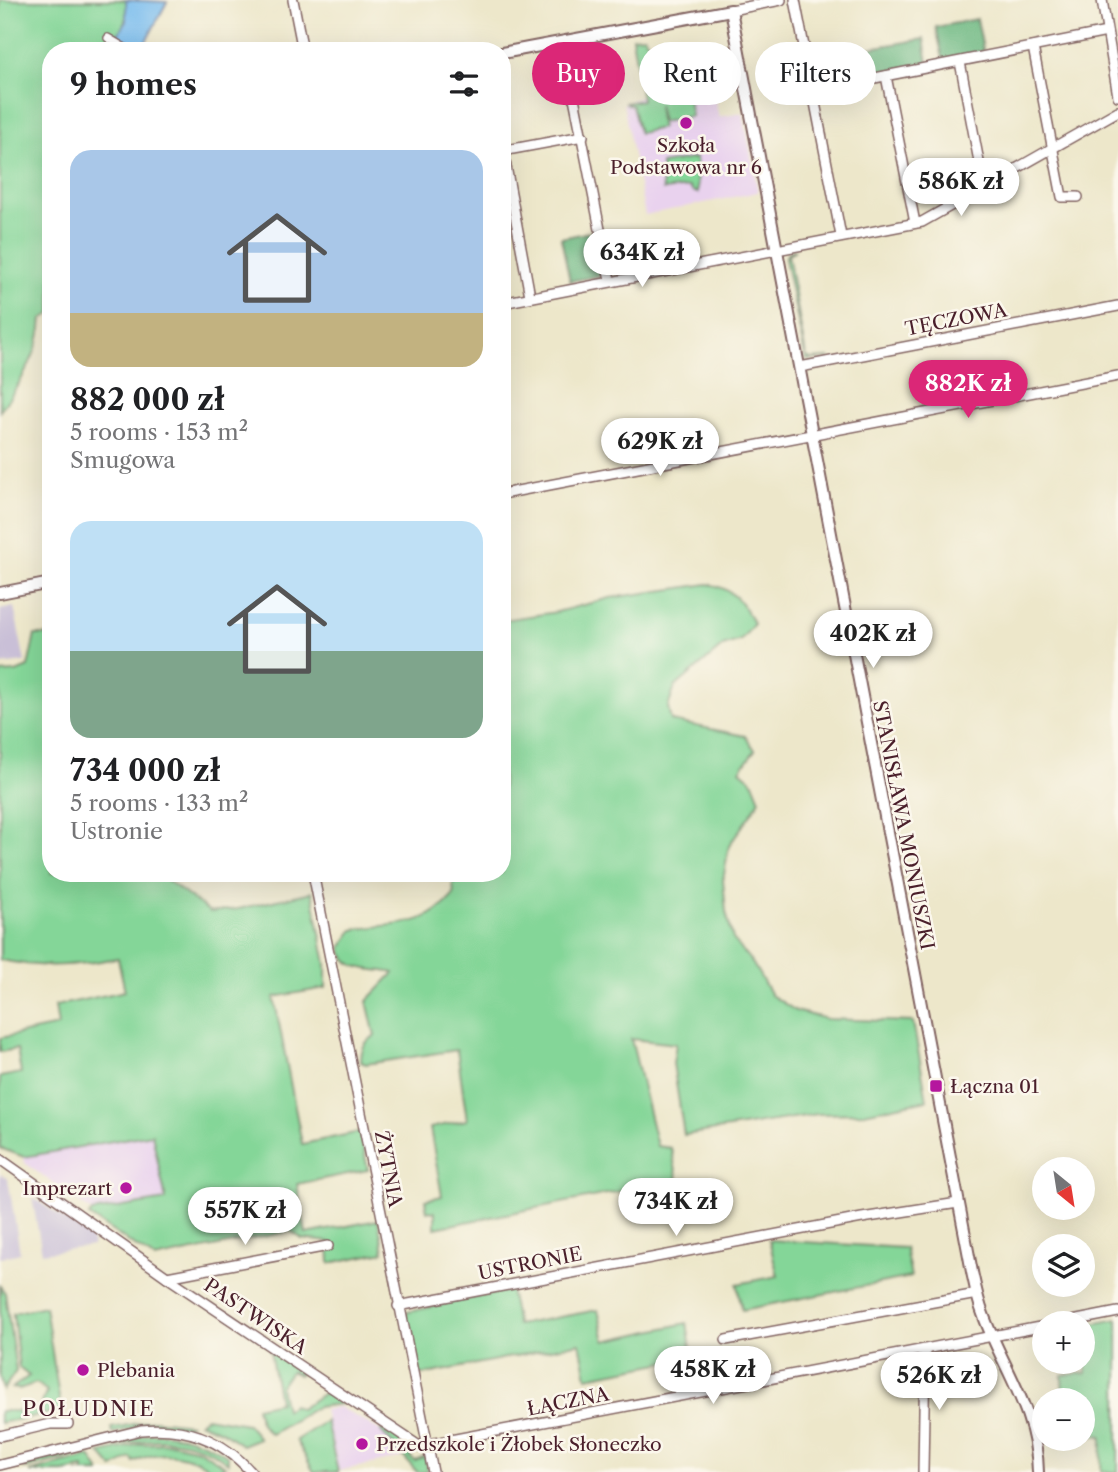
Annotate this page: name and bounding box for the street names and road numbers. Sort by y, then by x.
street label: TĘCZOWA [903,298,1010,341]
street label: STANISŁAWA MONIUSZKI [868,698,939,952]
street label: ŻYTNIA [370,1129,407,1210]
street label: USTRONIE [476,1242,584,1285]
street label: PASTWISKA [200,1273,312,1360]
street label: ŁĄCZNA [525,1382,612,1421]

